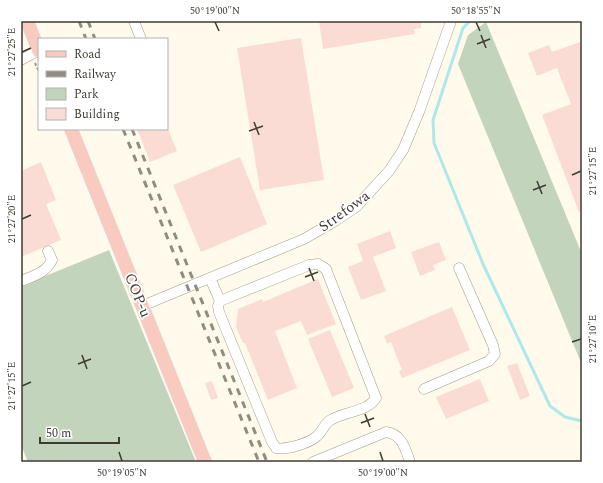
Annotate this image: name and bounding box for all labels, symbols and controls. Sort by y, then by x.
text: 50°19'00"N [190,3,240,19]
text: 50°18'55"N [451,3,501,19]
text: 21°27'25"E [4,28,20,76]
legend [38,38,168,130]
text: Road [74,45,101,64]
text: Railway [74,65,117,84]
text: Park [74,85,99,104]
text: Building [74,105,120,124]
text: 21°27'15"E [585,147,601,195]
street label: Strefowa [314,184,375,238]
text: 21°27'20"E [4,195,20,243]
street label: COP-u [118,269,157,321]
text: 21°27'10"E [585,315,601,363]
text: 21°27'15"E [4,362,20,410]
scale bar [40,419,119,445]
text: 50 m [46,424,71,443]
text: 50°19'05"N [97,465,147,481]
text: 50°19'00"N [358,465,408,481]

